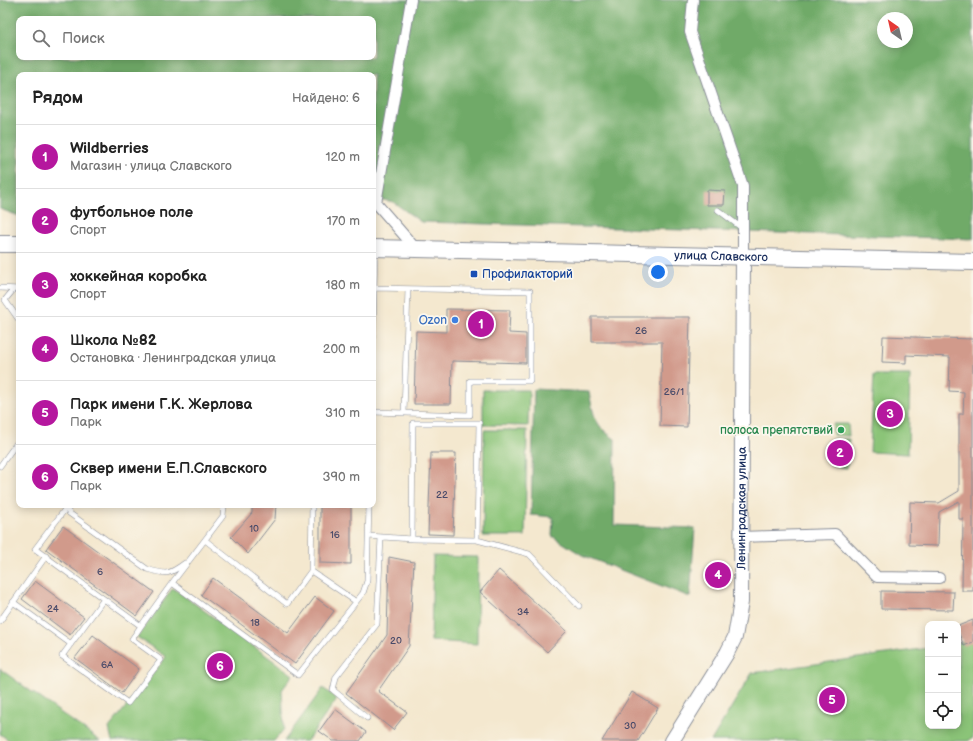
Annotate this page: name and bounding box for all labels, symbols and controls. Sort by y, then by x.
north arrow [877,12,913,48]
search box [16,16,376,60]
icon: search [30,27,52,49]
text: Поиск [62,29,105,48]
text: Рядом [32,88,83,108]
text: Найдено: 6 [292,90,360,106]
text: Wildberries [70,139,149,158]
text: 1 [42,149,48,165]
text: 120 m [325,149,360,165]
text: Магазин · улица Славского [70,158,232,174]
text: футбольное поле [70,203,193,222]
text: 2 [41,213,49,229]
text: 170 m [327,213,360,229]
text: Спорт [70,222,106,238]
street label: улица Славского [674,248,768,265]
your location [648,262,668,282]
text: хоккейная коробка [70,267,207,286]
place label: Профилакторий [482,267,573,282]
marker: Профилакторий [469,269,479,279]
text: 3 [41,277,49,293]
text: 180 m [325,277,360,293]
text: Спорт [70,286,106,302]
pin: 1 [468,309,494,339]
place label: Ozon [419,313,447,328]
marker: Ozon [450,315,460,325]
house number: 26 [635,325,647,337]
text: Школа №82 [70,331,157,350]
text: 4 [41,341,49,357]
text: 200 m [323,341,360,357]
text: Остановка · Ленинградская улица [70,350,276,366]
house number: 26/1 [664,386,684,398]
text: Парк имени Г.К. Жерлова [70,395,252,414]
pin: 3 [877,399,903,429]
text: 5 [41,405,49,421]
text: 310 m [325,405,360,421]
text: Парк [70,414,102,430]
place label: полоса препятствий [720,423,833,438]
marker: полоса препятствий [836,425,846,435]
pin: 2 [827,438,853,468]
street label: Ленинградская улица [734,447,750,571]
text: Сквер имени Е.П.Славского [70,459,267,478]
text: 6 [41,469,49,485]
text: 390 m [323,469,360,485]
text: Парк [70,478,102,494]
house number: 22 [436,489,448,501]
house number: 10 [249,523,259,535]
house number: 16 [330,529,340,541]
pin: 4 [705,560,731,590]
house number: 6 [97,566,103,578]
house number: 24 [47,603,59,615]
house number: 34 [517,606,529,618]
house number: 18 [250,617,260,629]
map controls [925,621,961,729]
button: + [925,621,961,657]
house number: 20 [390,635,402,647]
pin: 6 [207,651,233,681]
button: − [925,657,961,693]
house number: 6А [101,659,114,671]
pin: 5 [819,685,845,715]
button: locate [925,693,961,729]
house number: 30 [624,720,636,732]

